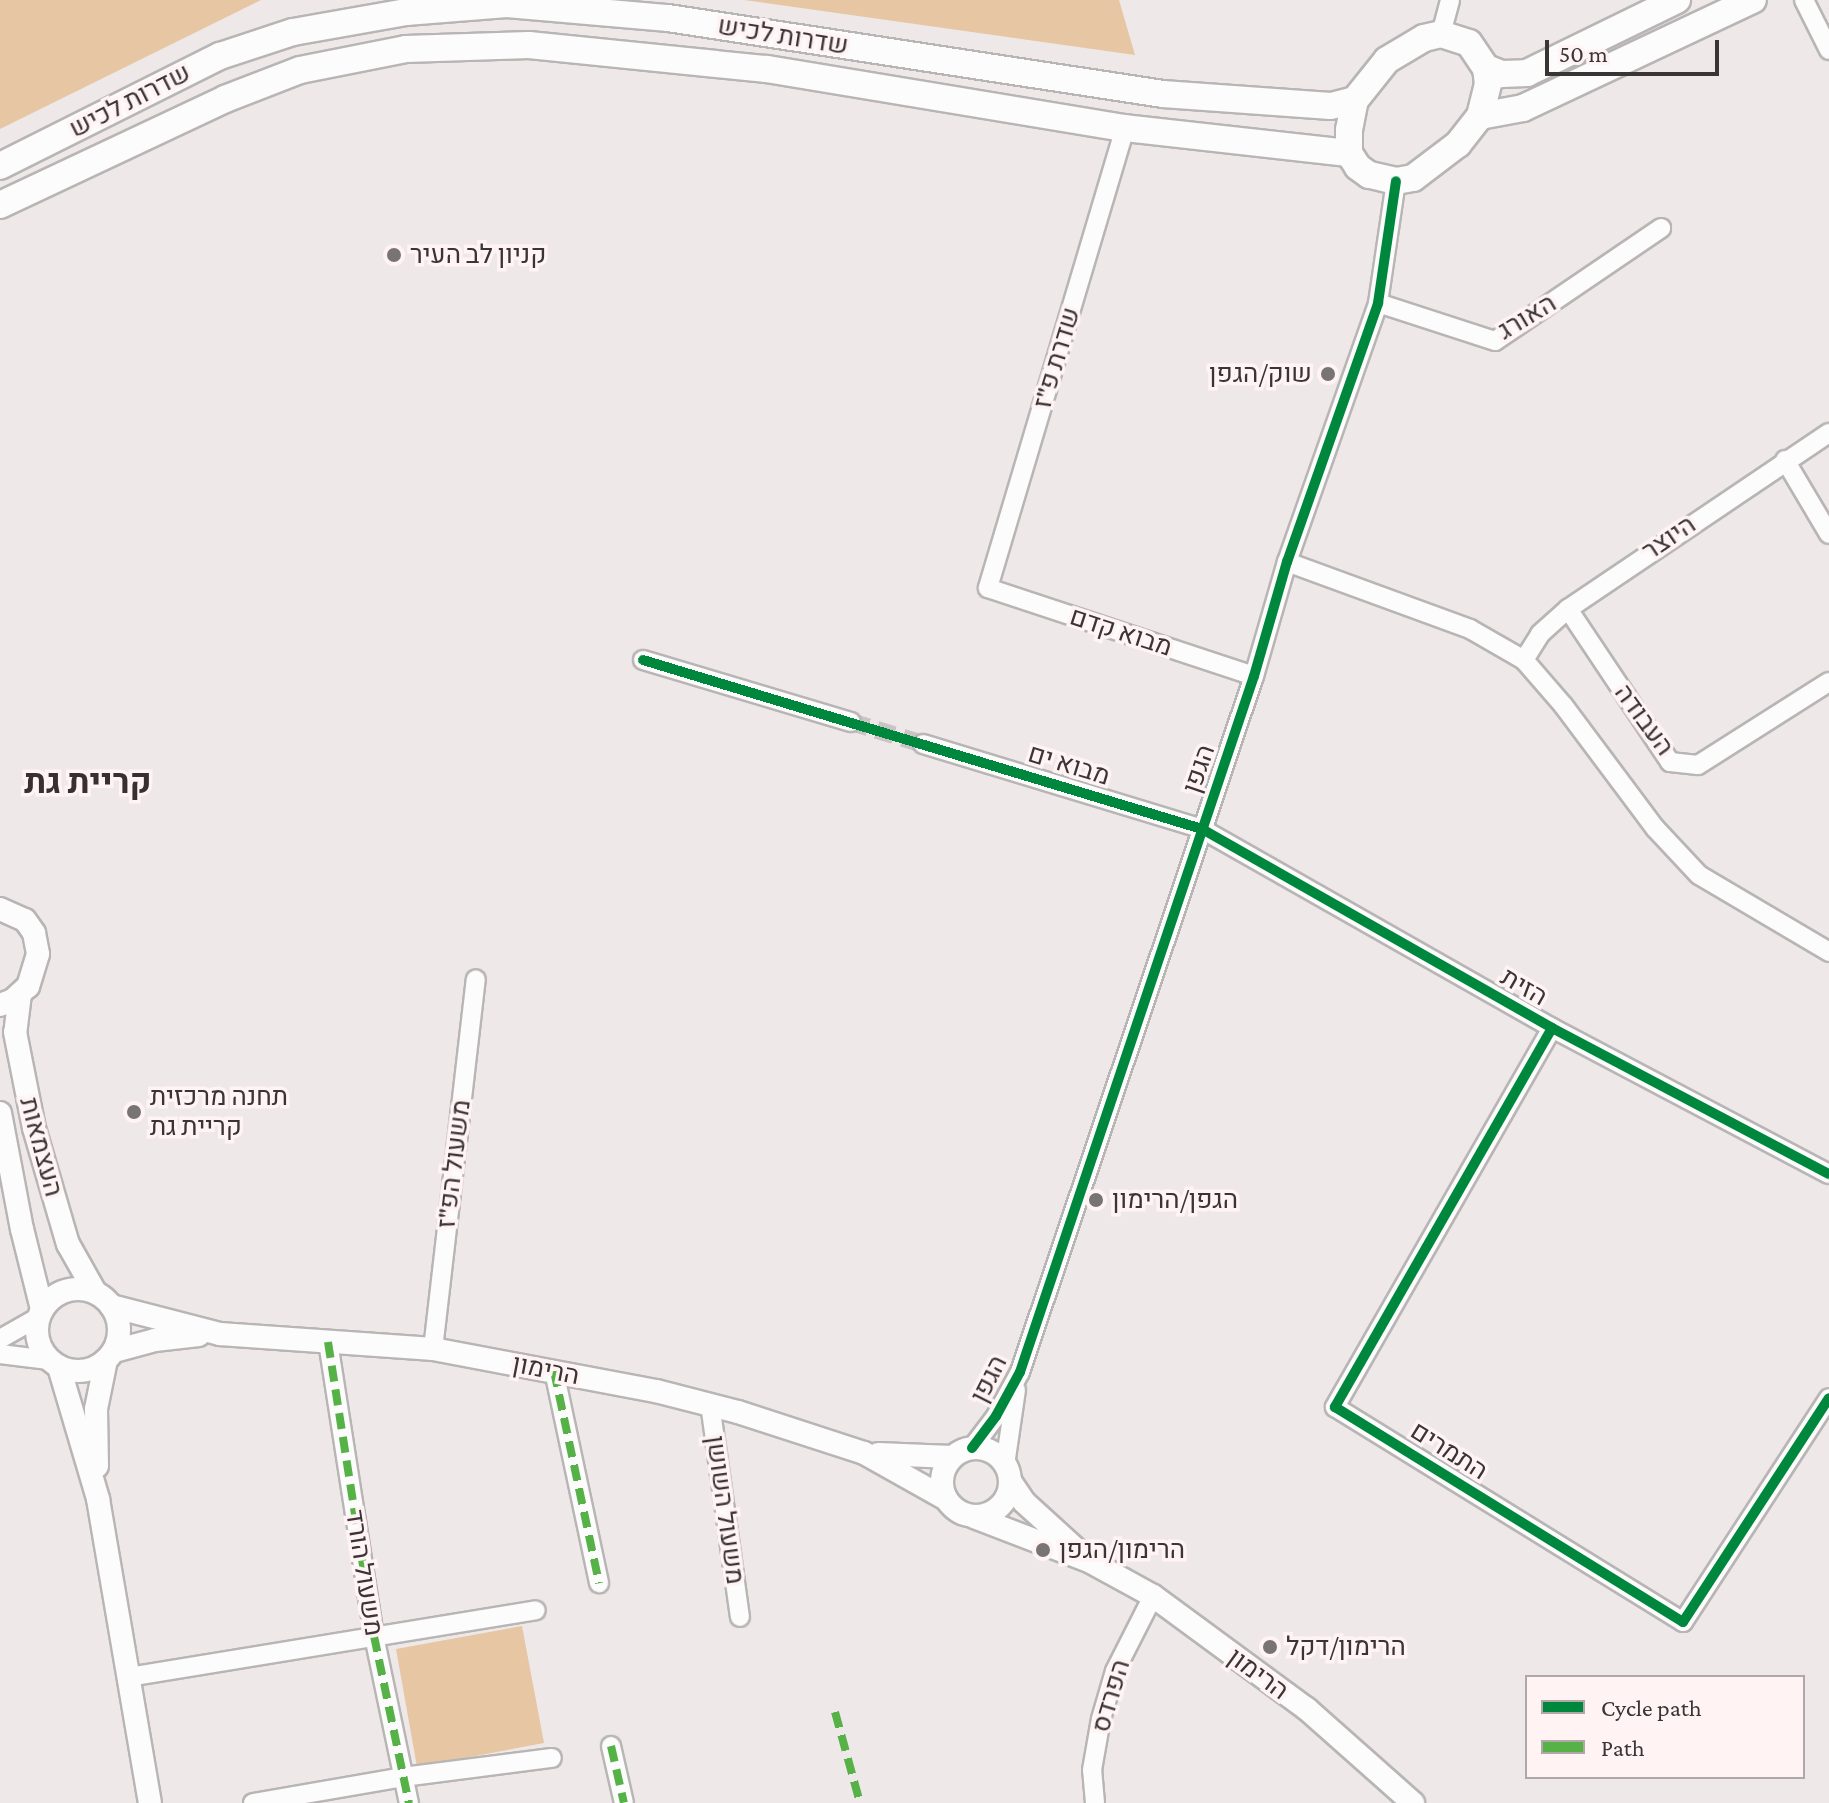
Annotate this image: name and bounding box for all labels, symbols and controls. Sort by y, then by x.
street label: שדרות לכיש [716,10,850,62]
scale bar [1549,24,1723,74]
text: 50 m [1559,40,1608,67]
street label: שדרות לכיש [64,57,196,145]
place label: קניון לב העיר [410,239,546,271]
marker: קניון לב העיר [385,246,403,264]
street label: האורג [1492,288,1562,346]
street label: שדרת פ"ז [1027,304,1087,412]
place label: שוק/הגפן [1209,358,1312,390]
marker: שוק/הגפן [1319,365,1337,383]
street label: היוצר [1636,509,1702,567]
street label: מבוא קדם [1066,601,1176,663]
street label: העבודה [1608,678,1680,762]
street label: מבוא ים [1024,738,1114,792]
street label: הגפן [1176,741,1222,797]
district label: קריית גת [24,762,152,802]
street label: הזית [1495,961,1553,1013]
place label: תחנה מרכזית קריית גת [150,1081,288,1142]
street label: העצמאות [13,1094,69,1200]
street label: משעול הפ"ז [431,1098,477,1230]
marker: תחנה מרכזית קריית גת [125,1103,143,1121]
place label: הגפן/הרימון [1112,1184,1238,1216]
marker: הגפן/הרימון [1087,1191,1105,1209]
street label: הרימון [510,1348,582,1392]
street label: הגפן [964,1350,1014,1408]
street label: התמרים [1405,1415,1493,1487]
street label: משעול השושן [699,1434,751,1586]
street label: משעול הורד [339,1508,389,1638]
place label: הרימון/הגפן [1059,1534,1185,1566]
marker: הרימון/הגפן [1034,1541,1052,1559]
place label: הרימון/דקל [1286,1631,1406,1663]
marker: הרימון/דקל [1261,1638,1279,1656]
street label: הרימון [1222,1642,1294,1706]
street label: הפרדס [1085,1656,1137,1736]
legend [1525,1675,1805,1779]
text: Cycle path [1601,1694,1702,1721]
text: Path [1601,1734,1645,1761]

